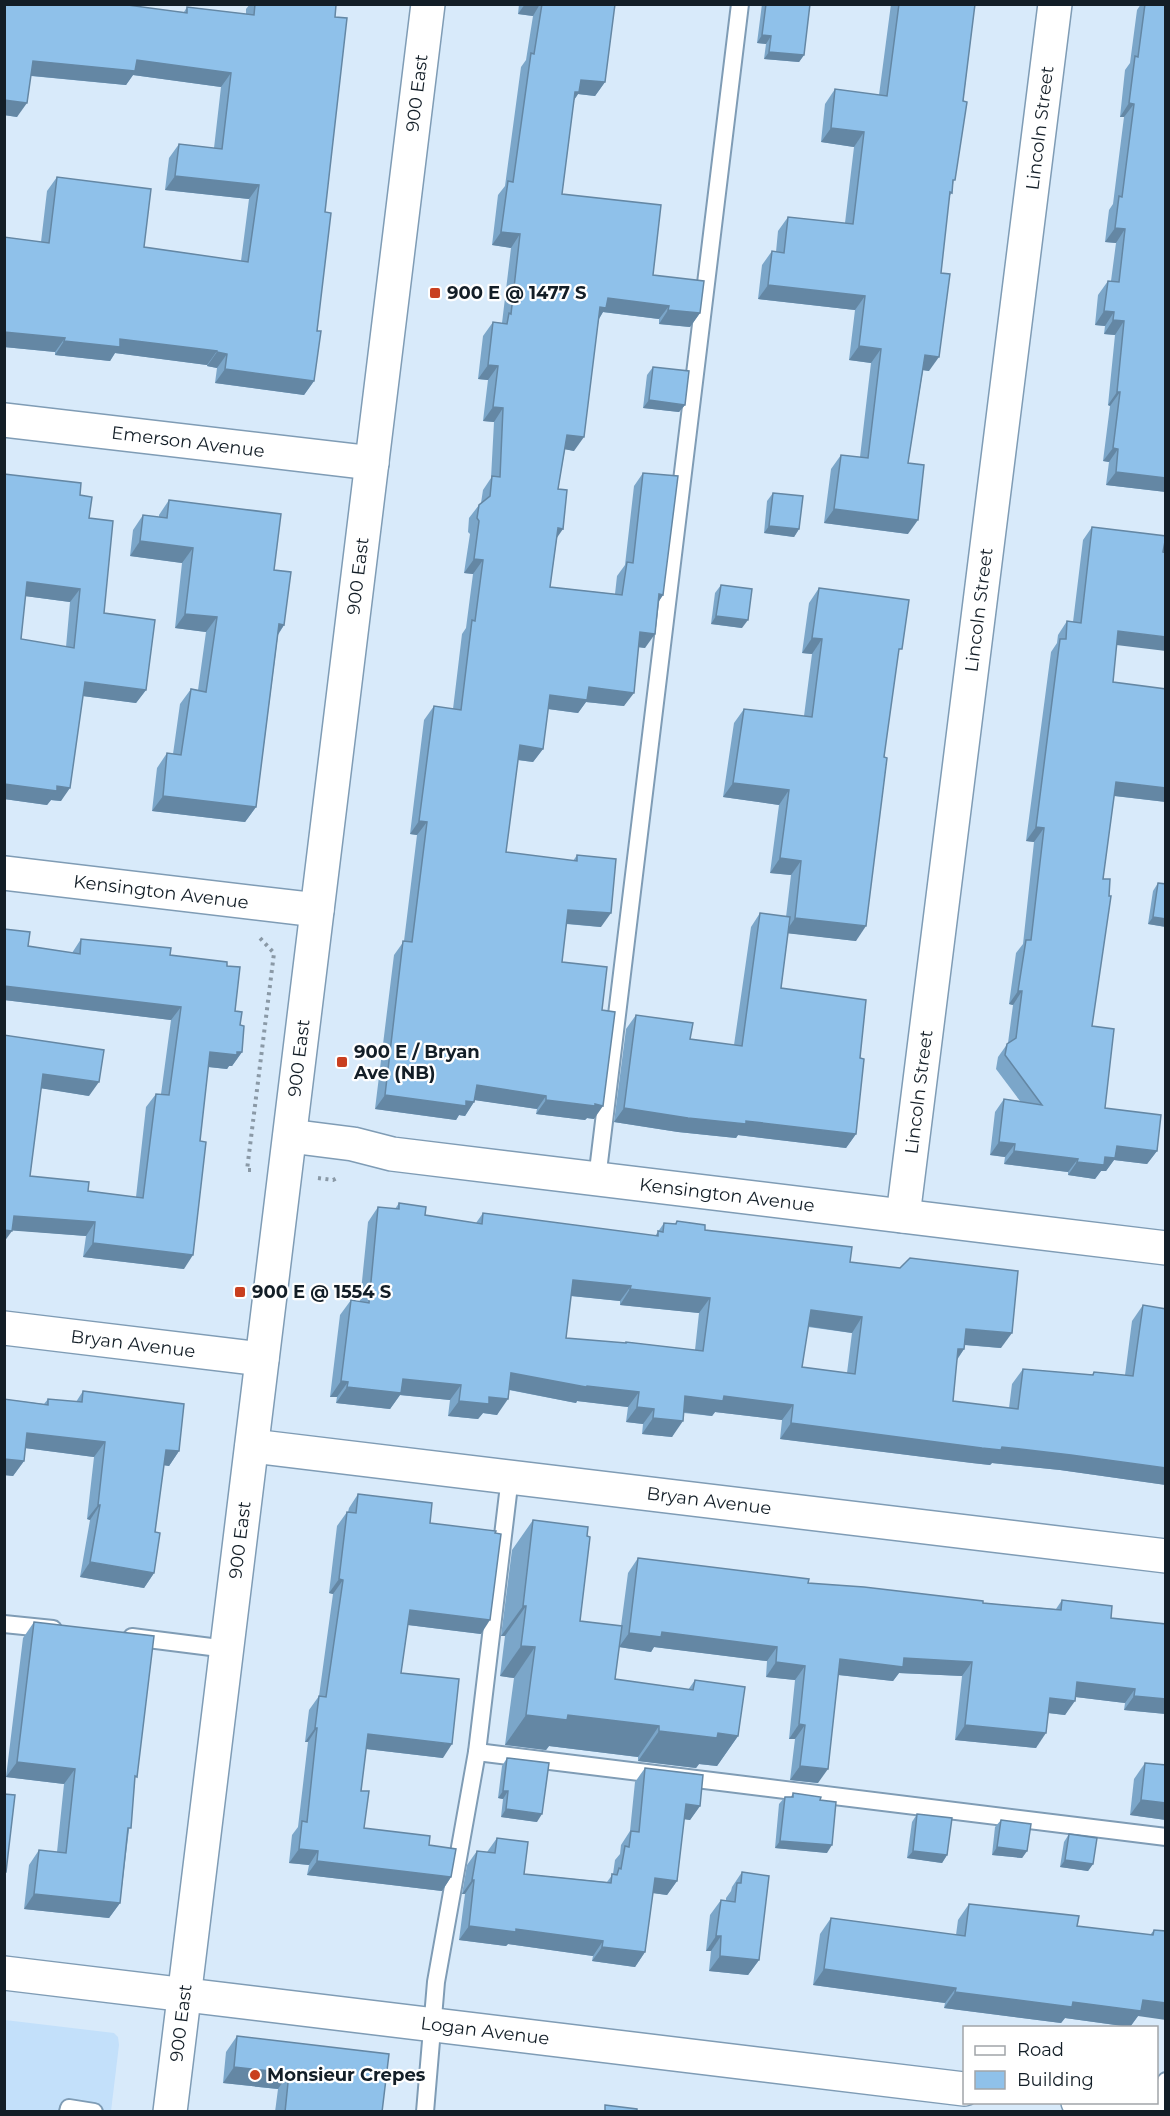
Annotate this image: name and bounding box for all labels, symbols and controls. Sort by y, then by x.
street label: 900 East [401,53,433,133]
street label: Lincoln Street [1021,65,1059,191]
place label: 900 E @ 1477 S [447,282,587,304]
marker: 900 E @ 1477 S [428,286,442,300]
street label: Emerson Avenue [110,422,266,462]
street label: 900 East [342,536,374,616]
street label: Lincoln Street [960,547,998,673]
street label: Kensington Avenue [72,870,250,914]
street label: 900 East [283,1018,315,1098]
street label: Lincoln Street [900,1029,938,1155]
place label: 900 E / Bryan Ave (NB) [353,1041,480,1084]
marker: 900 E / Bryan Ave (NB) [335,1055,349,1069]
street label: Kensington Avenue [638,1173,816,1217]
place label: 900 E @ 1554 S [252,1281,391,1303]
marker: 900 E @ 1554 S [233,1285,247,1299]
street label: Bryan Avenue [69,1325,197,1363]
street label: Bryan Avenue [645,1482,773,1520]
street label: 900 East [224,1500,256,1580]
street label: 900 East [165,1983,197,2063]
street label: Logan Avenue [419,2012,551,2050]
legend [963,2026,1158,2104]
text: Road [1017,2039,1064,2061]
place label: Monsieur Crepes [267,2064,426,2086]
marker: Monsieur Crepes [248,2068,262,2082]
text: Building [1017,2069,1094,2091]

